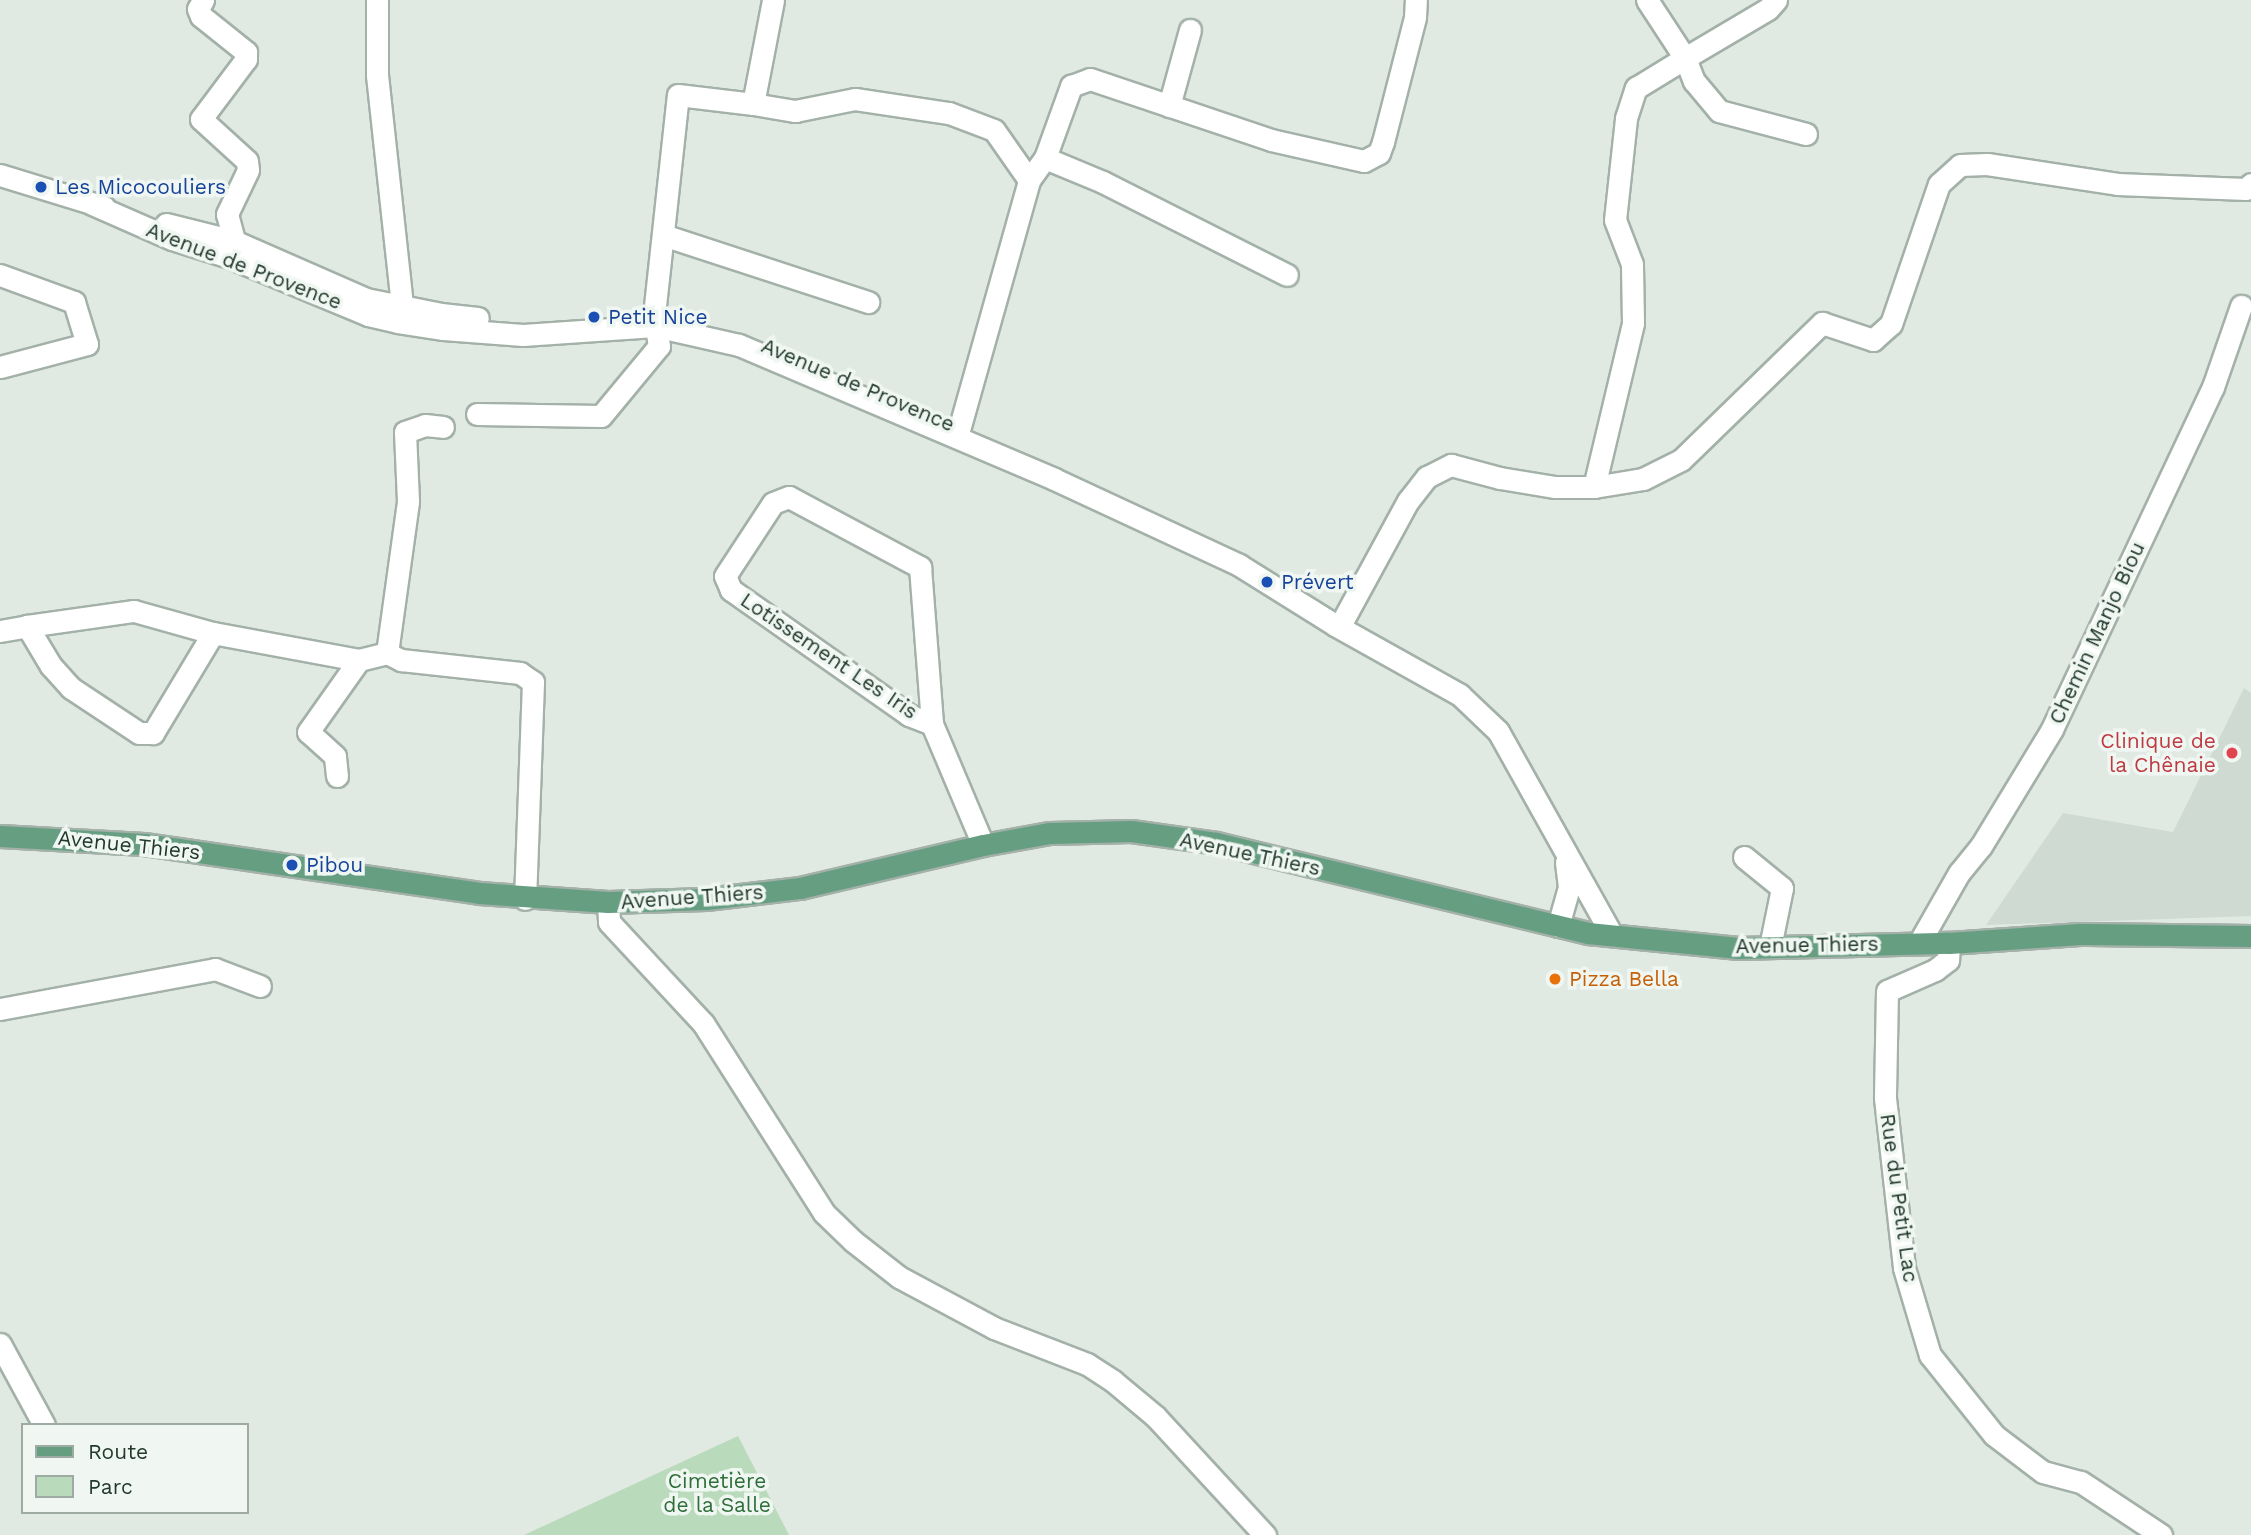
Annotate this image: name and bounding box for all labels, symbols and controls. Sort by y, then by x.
place label: Les Micocouliers [55,174,226,200]
marker: Les Micocouliers [33,179,49,195]
street label: Avenue de Provence [143,217,345,315]
place label: Petit Nice [608,304,708,330]
marker: Petit Nice [586,309,602,325]
street label: Avenue de Provence [758,333,958,437]
street label: Chemin Manjo Biou [2044,538,2150,728]
place label: Prévert [1281,569,1354,595]
marker: Prévert [1259,574,1275,590]
street label: Lotissement Les Iris [736,587,922,725]
place label: Clinique de la Chênaie [2100,728,2216,778]
marker: Clinique de la Chênaie [2222,743,2242,763]
street label: Avenue Thiers [56,825,202,865]
street label: Avenue Thiers [1177,827,1323,881]
place label: Pibou [306,852,363,878]
marker: Pibou [284,857,300,873]
street label: Avenue Thiers [619,879,765,915]
street label: Avenue Thiers [1735,931,1879,959]
place label: Pizza Bella [1569,966,1679,992]
marker: Pizza Bella [1547,971,1563,987]
street label: Rue du Petit Lac [1875,1112,1923,1284]
legend [21,1423,248,1514]
text: Route [88,1439,148,1464]
park label: Cimetière de la Salle [663,1468,771,1518]
text: Parc [88,1474,133,1499]

